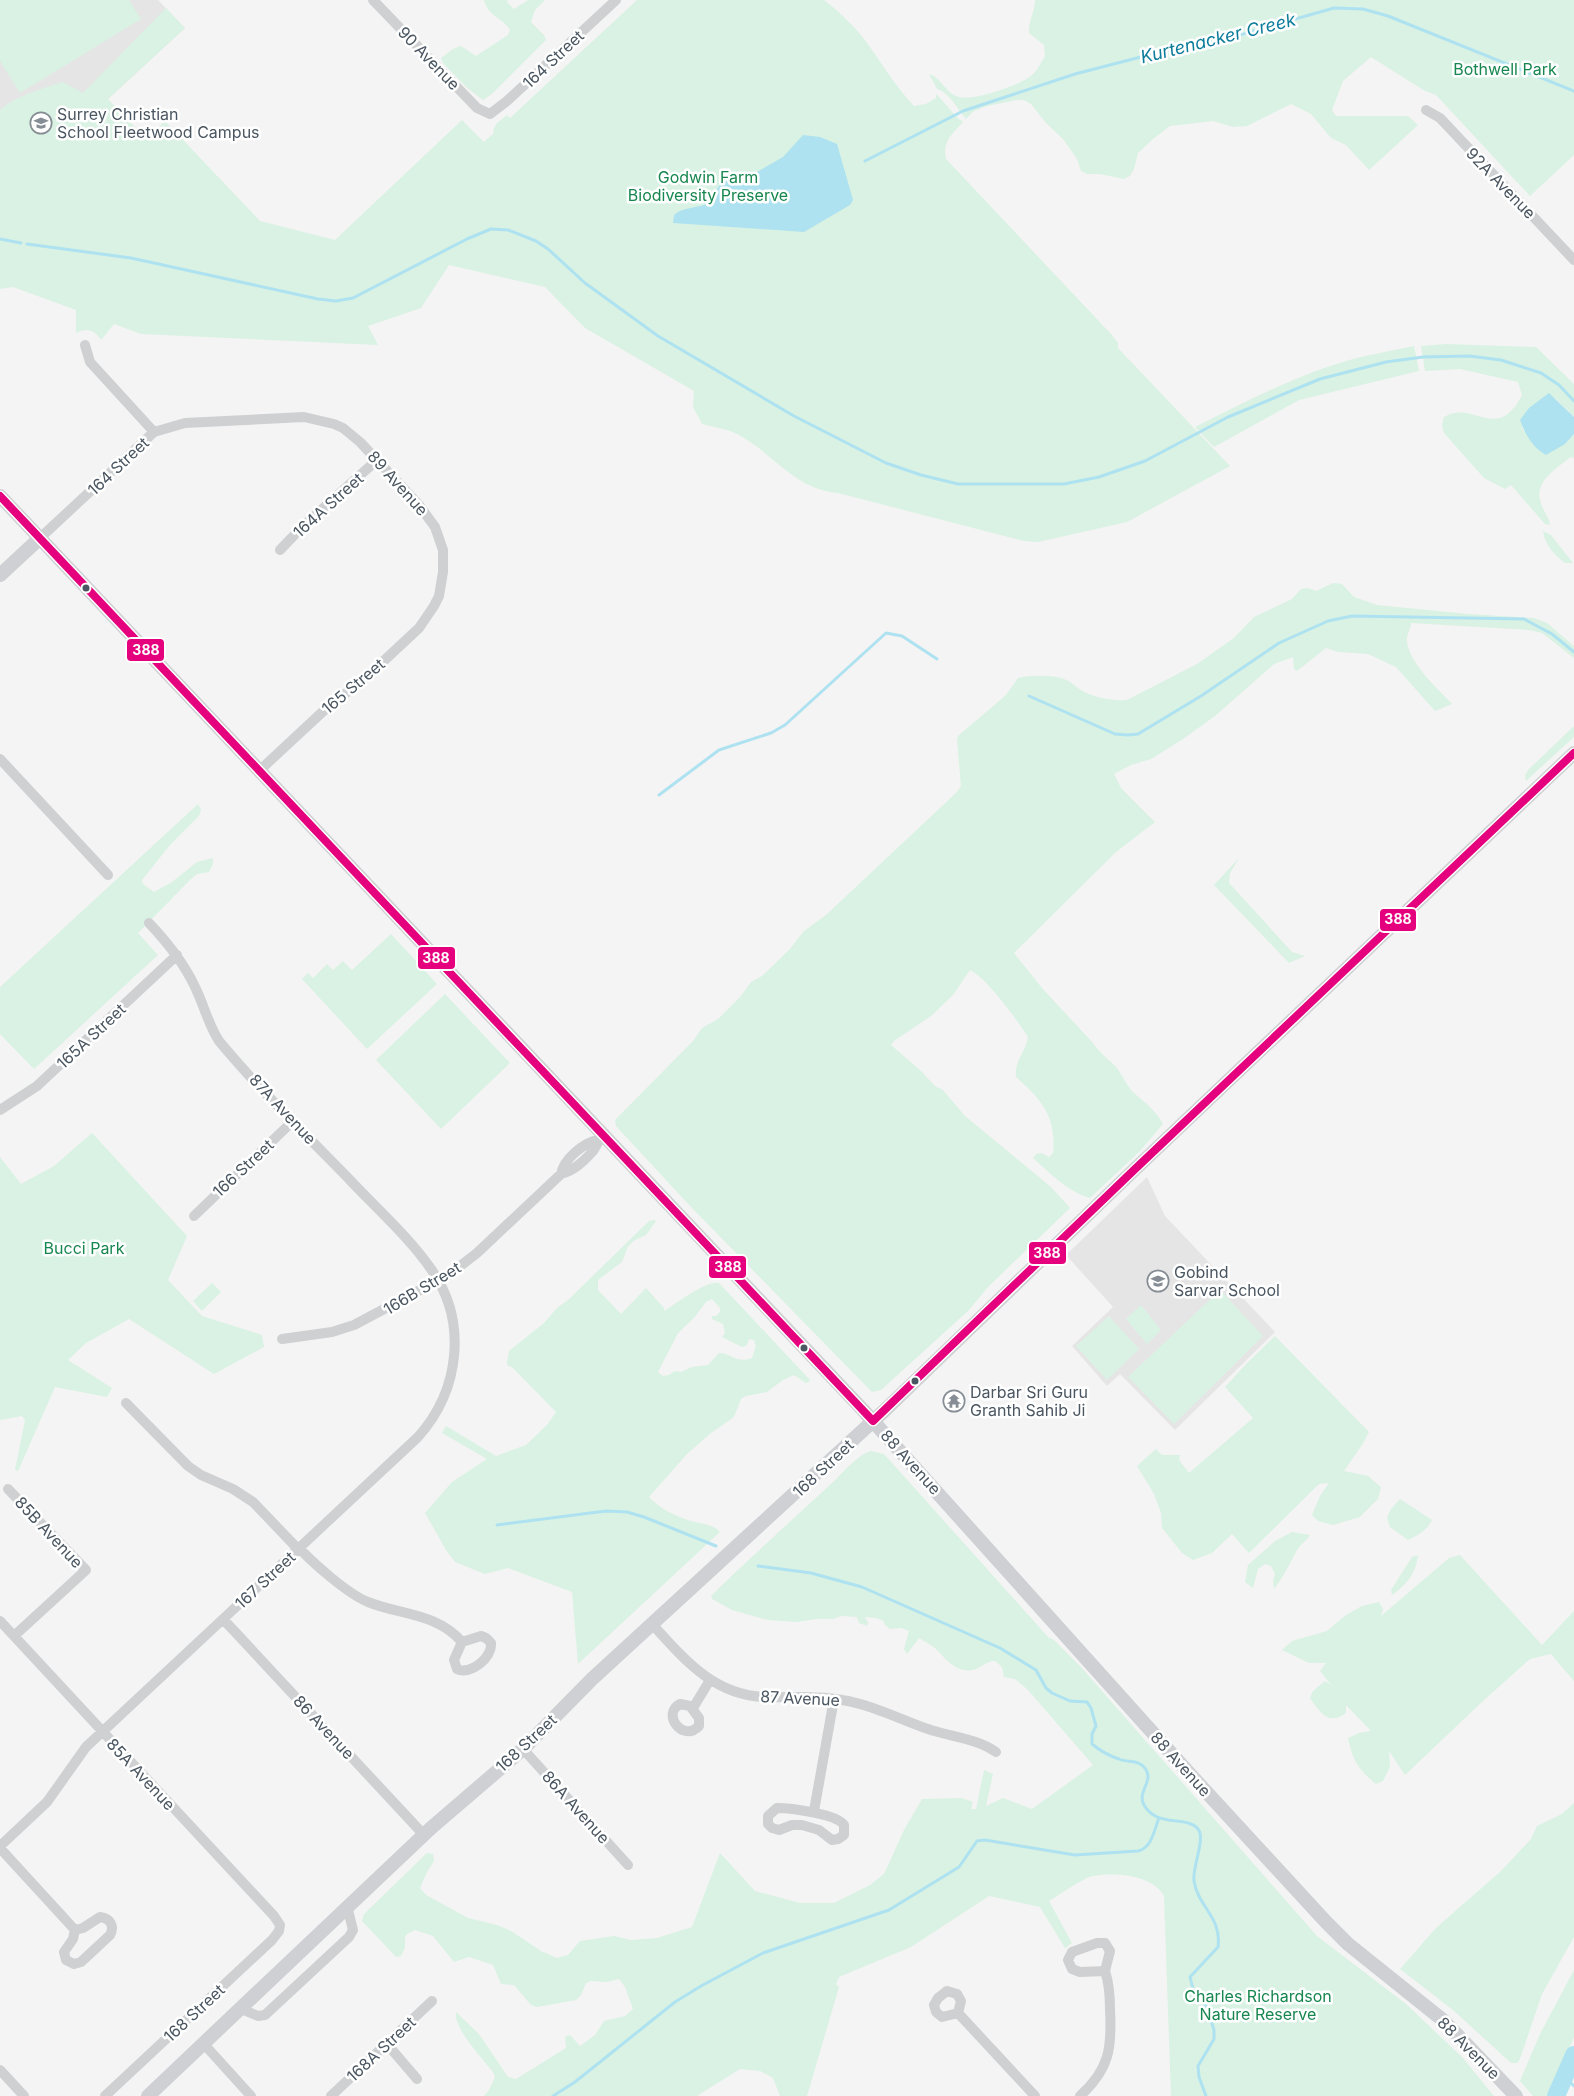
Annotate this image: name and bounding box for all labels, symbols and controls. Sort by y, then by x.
water label: Kurtenacker Creek [1138,8,1299,67]
street label: 90 Avenue [394,22,464,94]
street label: 164 Street [518,26,588,92]
park label: Bothwell Park [1453,59,1557,79]
place label: Surrey Christian School Fleetwood Campus [57,104,260,142]
school or university icon: Surrey Christian School Fleetwood Campus [29,111,53,135]
street label: 92A Avenue [1462,143,1540,223]
park label: Godwin Farm Biodiversity Preserve [628,167,788,205]
street label: 164 Street [83,433,153,499]
street label: 89 Avenue [364,446,432,520]
street label: 164A Street [289,468,367,542]
unlabelled marker [81,583,91,593]
line badge: 388 [126,638,165,662]
text: 388 [132,641,160,658]
street label: 165 Street [318,654,388,718]
line badge: 388 [1379,908,1417,932]
text: 388 [1384,910,1412,927]
line badge: 388 [417,946,456,970]
text: 388 [422,949,450,966]
street label: 165A Street [52,999,130,1073]
street label: 87A Avenue [245,1070,321,1148]
street label: 166 Street [208,1135,278,1201]
park label: Bucci Park [44,1238,125,1258]
line badge: 388 [1028,1241,1067,1265]
text: 388 [1033,1244,1061,1261]
line badge: 388 [708,1255,747,1279]
street label: 166B Street [380,1257,464,1319]
text: 388 [714,1258,742,1275]
place label: Gobind Sarvar School [1174,1262,1280,1300]
school or university icon: Gobind Sarvar School [1146,1269,1170,1293]
unlabelled marker [799,1343,809,1353]
unlabelled marker [910,1376,920,1386]
place label: Darbar Sri Guru Granth Sahib Ji [970,1382,1088,1420]
temple icon: Darbar Sri Guru Granth Sahib Ji [942,1389,966,1413]
street label: 88 Avenue [877,1425,945,1499]
street label: 168 Street [788,1435,858,1501]
street label: 85B Avenue [11,1492,87,1572]
street label: 167 Street [231,1547,299,1613]
street label: 87 Avenue [760,1686,840,1710]
street label: 86 Avenue [289,1691,359,1763]
street label: 168 Street [491,1710,561,1776]
street label: 88 Avenue [1147,1727,1215,1801]
street label: 85A Avenue [103,1734,179,1814]
street label: 86A Avenue [538,1766,614,1848]
street label: 168 Street [159,1980,229,2046]
park label: Charles Richardson Nature Reserve [1184,1986,1332,2024]
street label: 168A Street [342,2012,420,2086]
street label: 88 Avenue [1433,2012,1505,2084]

